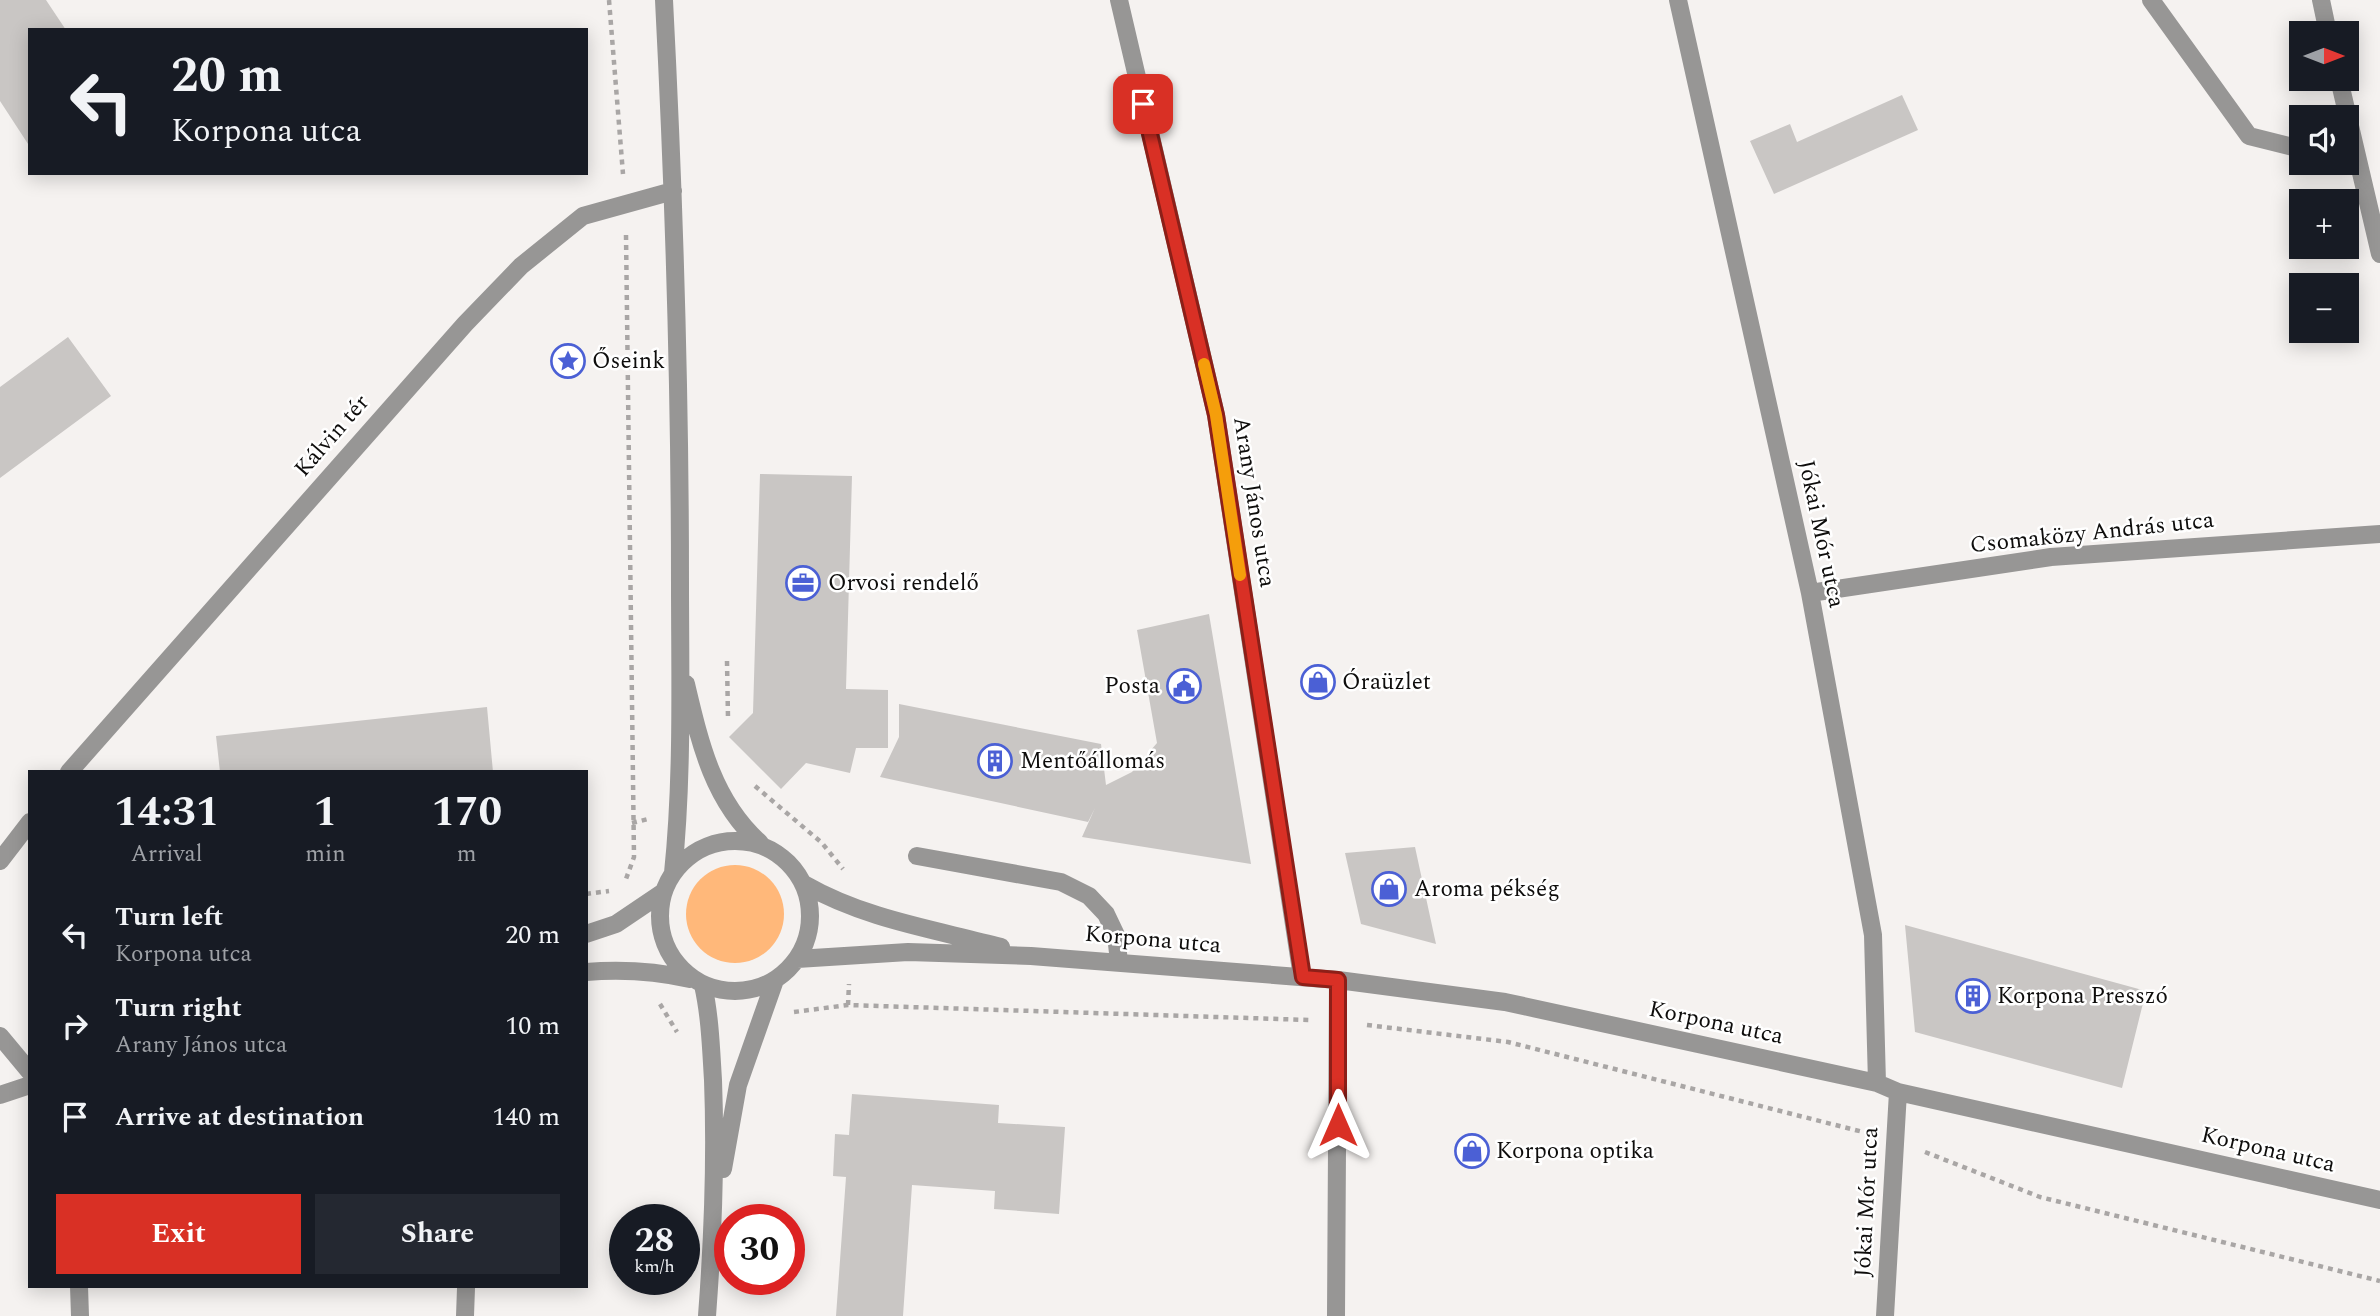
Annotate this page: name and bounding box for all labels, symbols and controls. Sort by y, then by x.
north arrow [2289,21,2359,91]
map controls [2289,21,2359,343]
text: 20 m [171,39,282,114]
icon: left [56,56,147,147]
pin [1113,74,1173,134]
icon: arrive [1124,85,1162,123]
button: sound [2289,105,2359,175]
text: Korpona utca [171,107,361,156]
button: + [2289,189,2359,259]
button: − [2289,273,2359,343]
place icon: Őseink [549,342,587,380]
place label: Őseink [592,344,665,379]
street label: Kálvin tér [286,387,378,485]
street label: Arany János utca [1223,414,1285,590]
street label: Jókai Mór utca [1788,457,1854,611]
street label: Csomaközy András utca [1968,503,2216,563]
office icon: Orvosi rendelő [784,564,822,602]
place label: Orvosi rendelő [828,566,979,601]
shop icon: Óraüzlet [1299,663,1337,701]
place label: Óraüzlet [1342,665,1431,700]
public building icon: Posta [1165,667,1203,705]
place label: Posta [1104,669,1160,704]
building icon: Mentőállomás [976,742,1014,780]
place label: Mentőállomás [1020,744,1165,779]
text: 14:31 [114,781,219,844]
text: 1 [314,781,337,844]
text: 170 [431,781,502,844]
text: Arrival [131,837,202,872]
text: min [305,837,346,872]
text: m [457,837,477,872]
shop icon: Aroma pékség [1370,870,1408,908]
place label: Aroma pékség [1414,872,1560,907]
text: Turn left [115,897,223,937]
text: 20 m [505,915,560,955]
icon: left [56,916,94,954]
street label: Korpona utca [1083,917,1223,963]
text: Korpona utca [115,937,252,972]
building icon: Korpona Presszó [1954,977,1992,1015]
place label: Korpona Presszó [1997,979,2168,1014]
text: Turn right [115,988,242,1028]
street label: Korpona utca [1645,992,1787,1054]
text: 10 m [505,1006,560,1046]
icon: right [56,1007,94,1045]
text: Arany János utca [115,1028,287,1063]
position arrow [1301,1088,1375,1162]
text: Arrive at destination [115,1097,364,1137]
text: 140 m [492,1097,560,1137]
icon: arrive [56,1098,94,1136]
street label: Korpona utca [2197,1118,2339,1182]
street label: Jókai Mór utca [1846,1126,1888,1278]
shop icon: Korpona optika [1453,1132,1491,1170]
place label: Korpona optika [1496,1134,1654,1169]
button: Exit [56,1194,301,1274]
button: Share [315,1194,560,1274]
speed limit sign: 30 [714,1204,805,1295]
text: 28 [635,1214,674,1267]
text: km/h [634,1253,675,1280]

